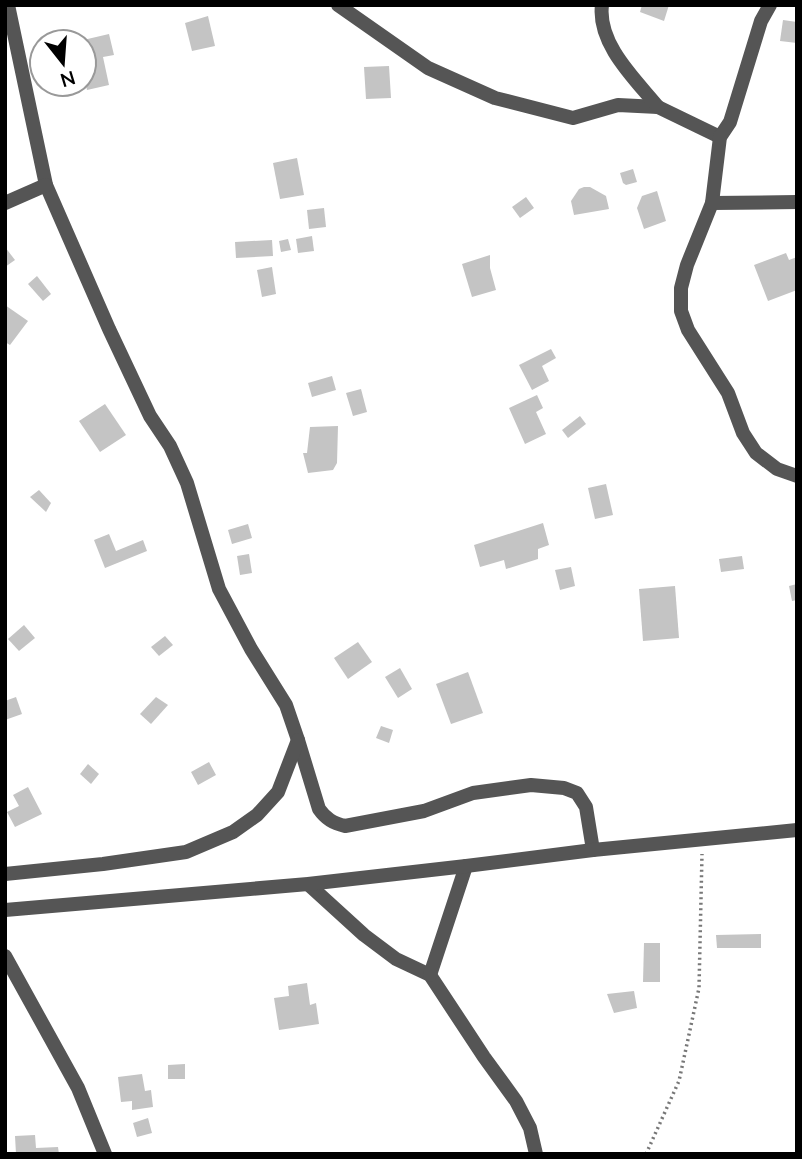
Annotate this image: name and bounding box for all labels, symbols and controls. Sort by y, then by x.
north arrow [28,28,98,98]
text: N [58,66,78,93]

